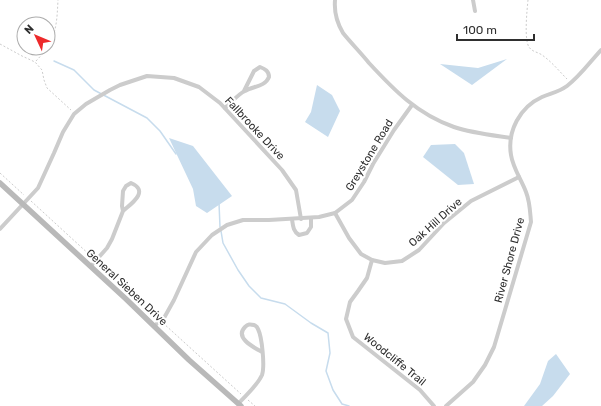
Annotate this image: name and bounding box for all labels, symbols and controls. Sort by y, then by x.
north arrow [16,16,56,56]
scale bar [457,16,534,42]
text: N [22,22,37,37]
text: 100 m [463,23,497,37]
street label: Fallbrooke Drive [222,94,287,163]
street label: Greystone Road [343,117,396,193]
street label: Oak Hill Drive [406,195,465,250]
street label: River Shore Drive [492,216,527,304]
street label: General Sieben Drive [83,246,170,328]
street label: Woodcliffe Trail [361,330,428,388]

